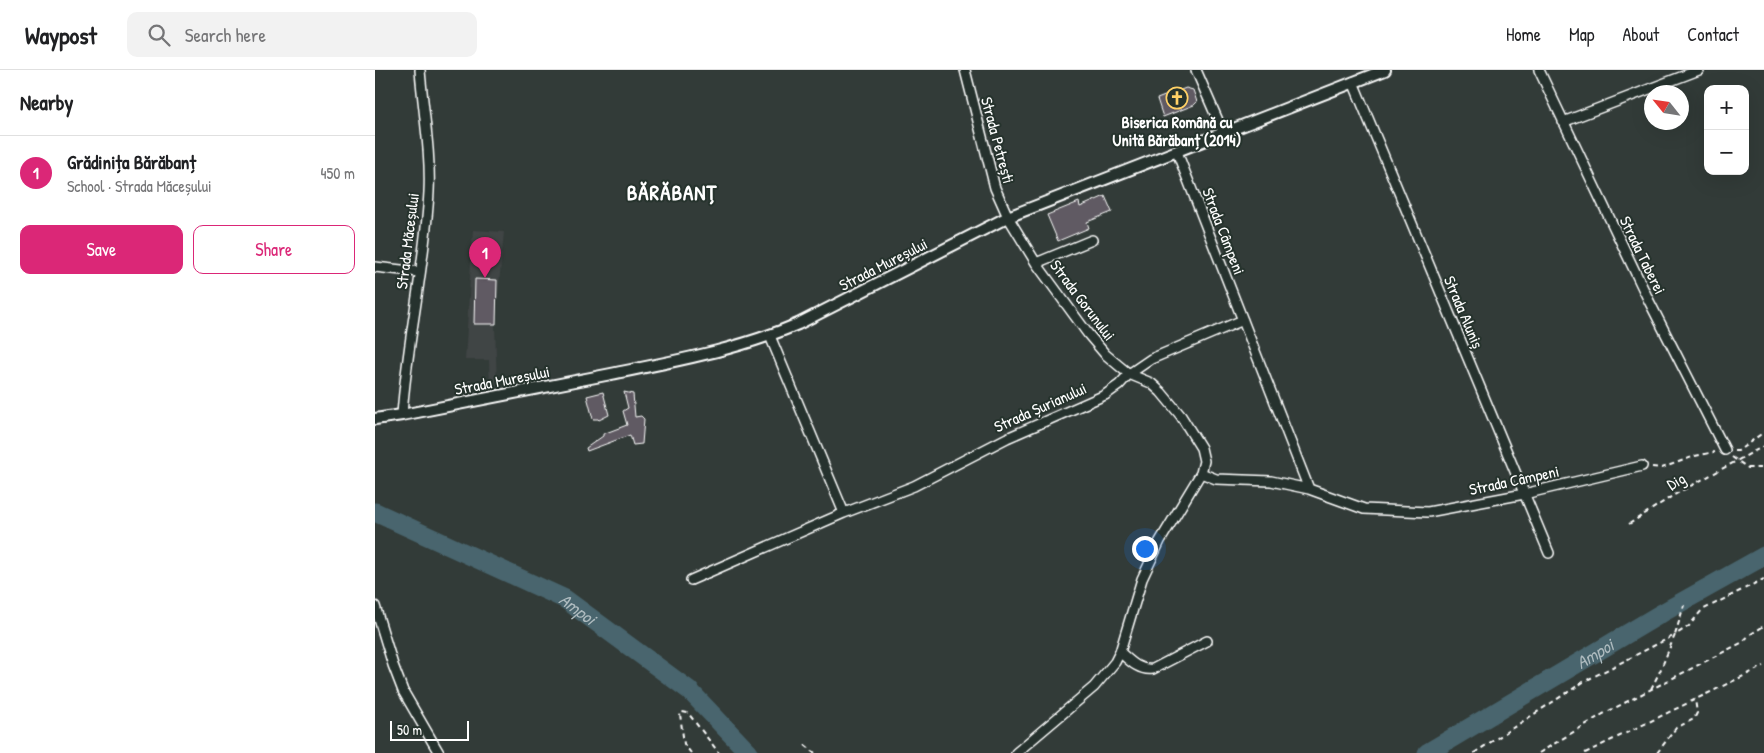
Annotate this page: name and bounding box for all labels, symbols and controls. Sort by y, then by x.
search box [127,12,477,57]
text: Waypost [25,19,97,51]
icon: search [145,21,173,49]
text: Search here [185,22,266,48]
text: Home [1506,22,1541,47]
text: Map [1569,22,1594,47]
text: About [1622,22,1659,47]
text: Contact [1687,22,1739,47]
north arrow [1644,85,1689,130]
map controls [1704,85,1749,175]
button: + [1704,85,1749,130]
church icon: Biserica Română cu Unită Bărăbanț (2014) [1165,86,1189,110]
text: Nearby [20,88,73,117]
street label: Strada Petrești [976,94,1020,186]
place label: Biserica Română cu Unită Bărăbanț (2014) [1113,111,1242,151]
button: − [1704,130,1749,175]
text: Grădinița Bărăbanț [67,149,196,175]
text: 1 [33,162,39,184]
text: 450 m [321,162,355,184]
text: School · Strada Măceșului [67,175,212,197]
district label: BĂRĂBANȚ [627,178,717,207]
street label: Strada Câmpeni [1197,184,1251,278]
street label: Strada Măceșului [390,192,424,290]
street label: Strada Taberei [1615,212,1671,298]
button: Save [20,225,183,274]
button: Share [193,225,355,274]
street label: Strada Mureșului [835,232,931,296]
pin: 1 [469,237,501,278]
street label: Strada Gorunului [1045,255,1121,345]
street label: Strada Aluniș [1439,272,1489,352]
street label: Strada Mureșului [452,360,552,400]
street label: Strada Șurianului [990,377,1090,437]
street label: Strada Câmpeni [1467,460,1561,500]
street label: Dig [1663,467,1689,495]
your location [1132,536,1158,562]
water label: Ampoi [554,587,603,632]
water label: Ampoi [1571,631,1620,674]
scale bar [390,718,469,741]
text: 50 m [397,720,422,739]

